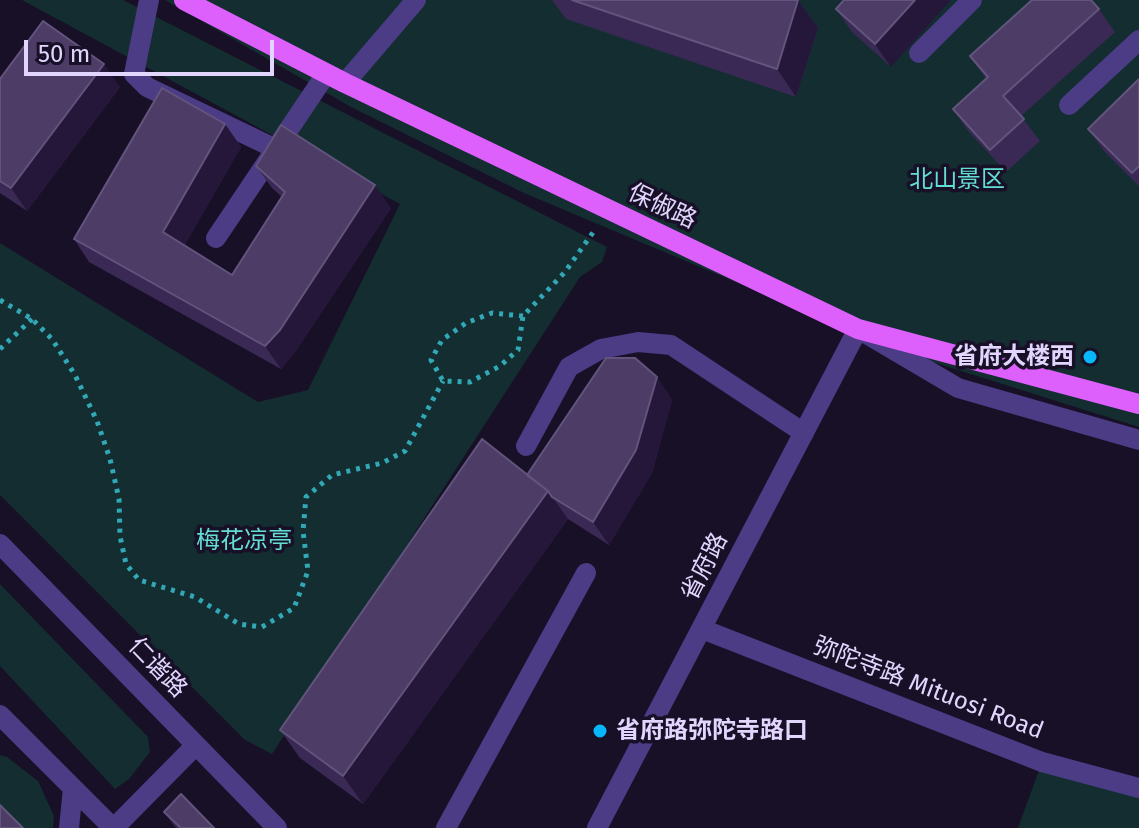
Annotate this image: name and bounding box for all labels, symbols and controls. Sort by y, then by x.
scale bar [28,24,278,74]
text: 50 m [38,40,90,68]
park label: 北山景区 [909,166,1005,194]
street label: 保俶路 [623,179,701,235]
place label: 省府大楼西 [954,343,1074,371]
marker: 省府大楼西 [1081,348,1099,366]
park label: 梅花凉亭 [196,527,292,555]
street label: 省府路 [676,528,734,606]
street label: 仁谐路 [122,632,192,704]
street label: 弥陀寺路 Mituosi Road [809,632,1047,746]
place label: 省府路弥陀寺路口 [616,717,808,745]
marker: 省府路弥陀寺路口 [591,722,609,740]

